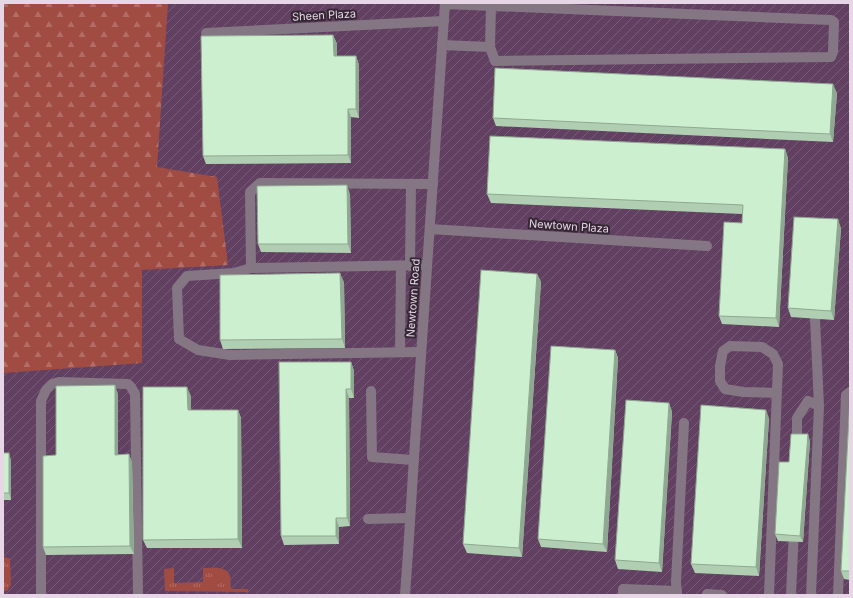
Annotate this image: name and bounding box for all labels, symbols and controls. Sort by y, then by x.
street label: Sheen Plaza [292,6,356,24]
street label: Newtown Plaza [529,216,609,236]
street label: Newtown Road [403,258,423,338]

